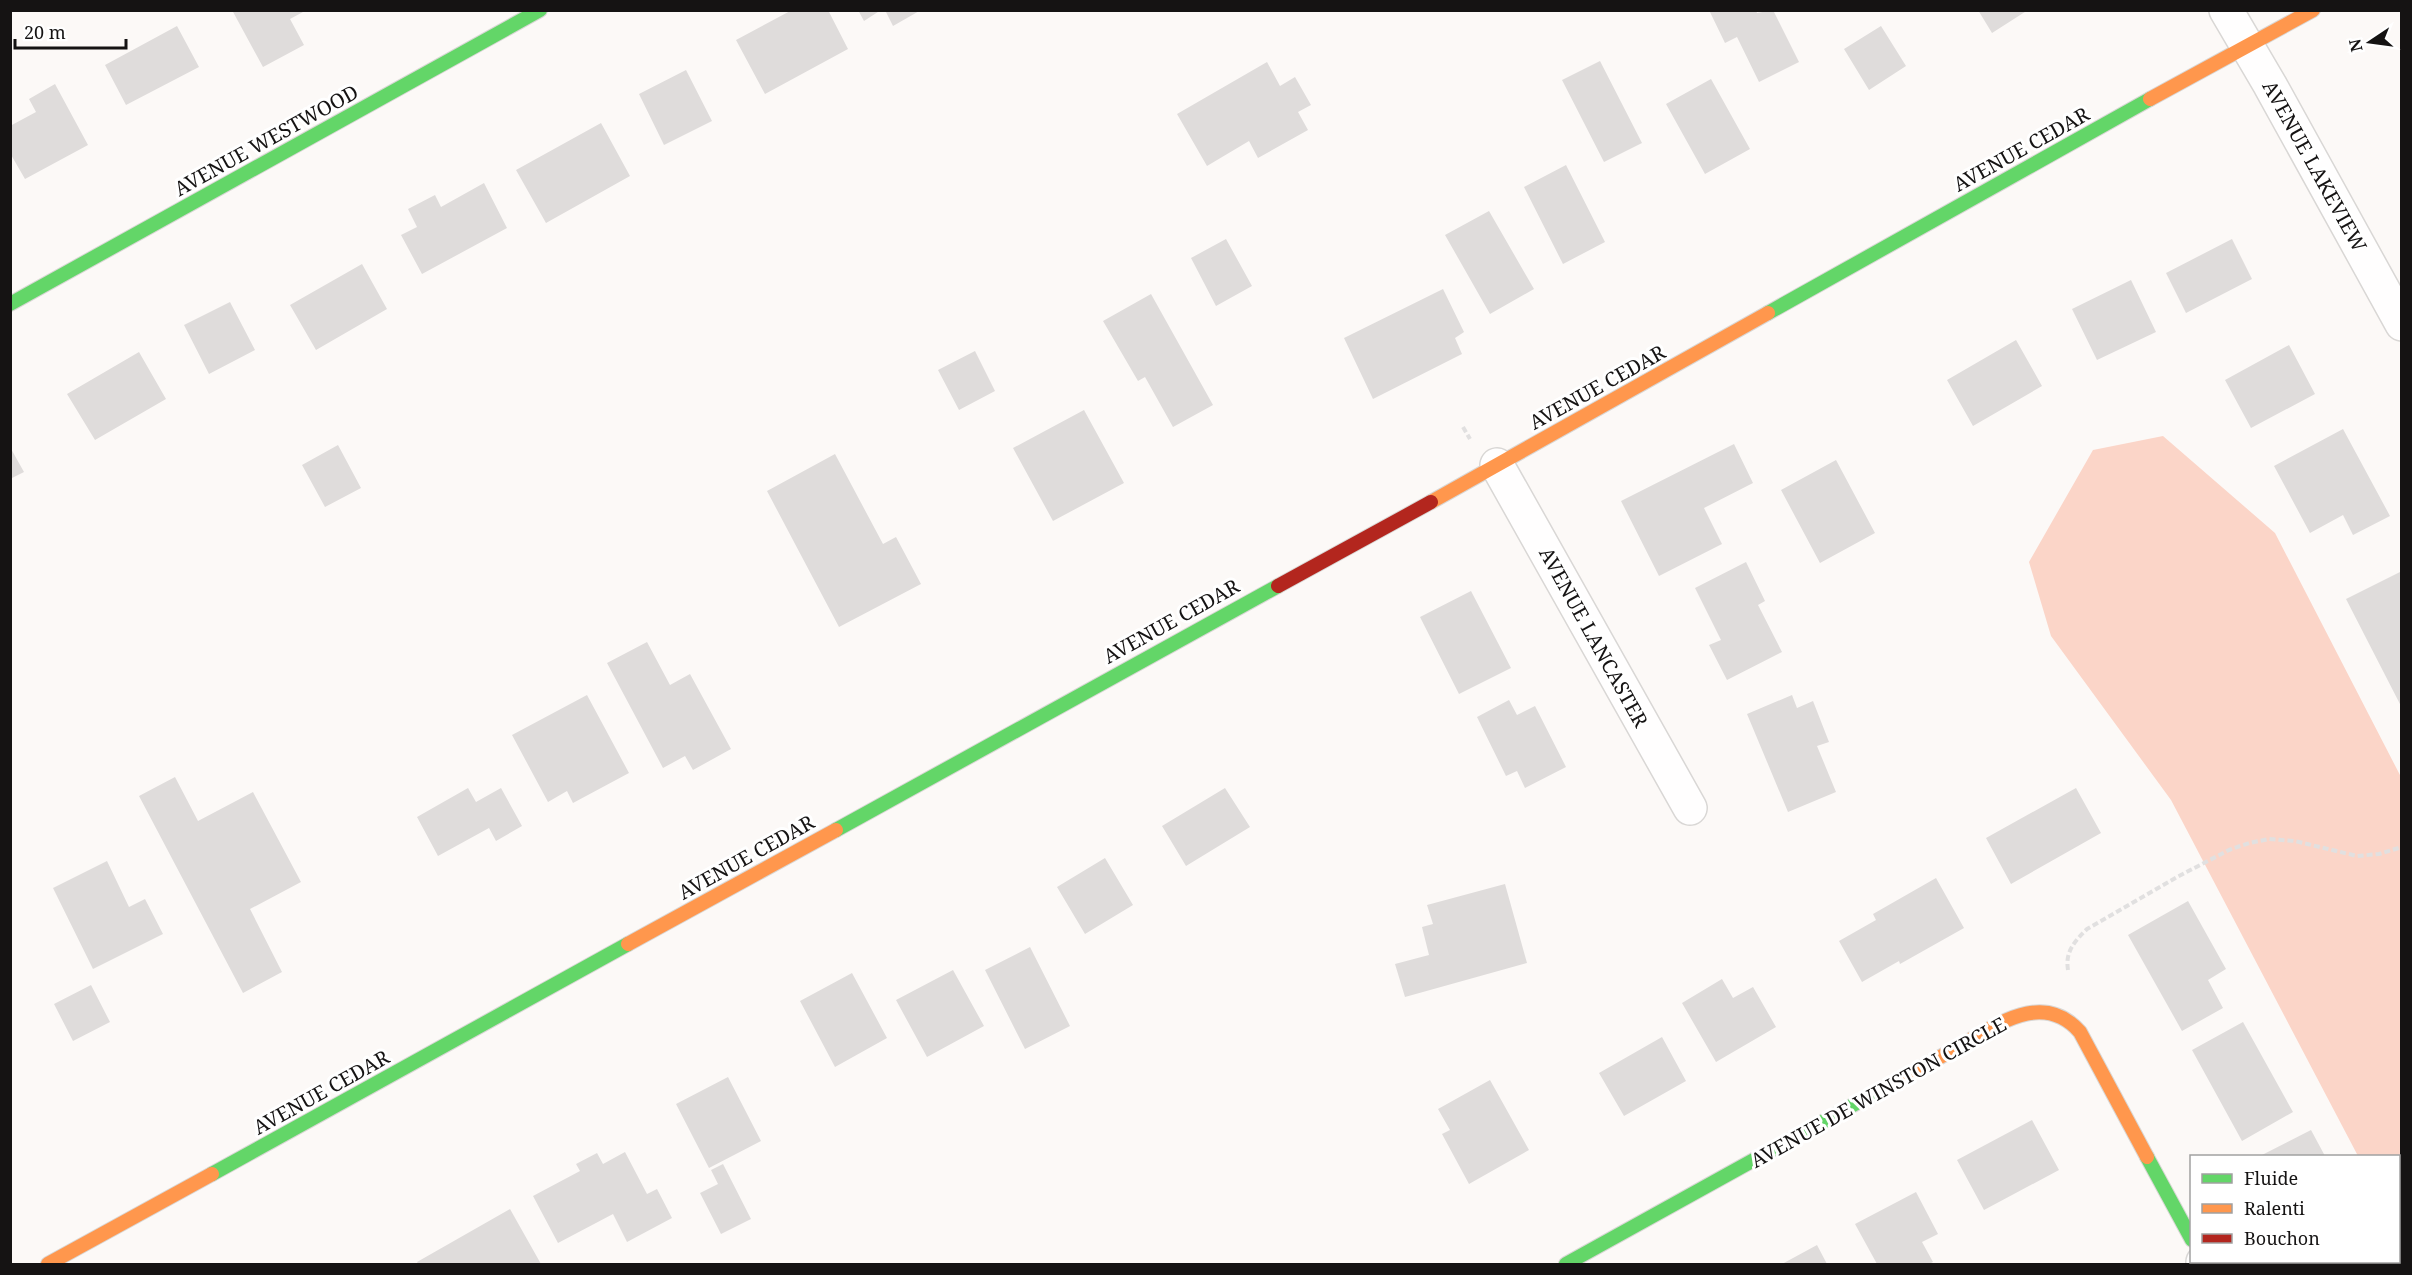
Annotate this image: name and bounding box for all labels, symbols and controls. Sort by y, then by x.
scale bar [15,12,126,50]
north arrow [2340,12,2400,72]
text: 20 m [24,20,66,44]
text: N [2343,36,2368,54]
street label: AVENUE LAKEVIEW [2257,75,2373,257]
street label: AVENUE WESTWOOD [169,78,363,202]
street label: AVENUE CEDAR [1948,100,2095,198]
street label: AVENUE CEDAR [1524,338,1671,436]
street label: AVENUE LANCASTER [1533,542,1655,733]
street label: AVENUE CEDAR [1098,572,1245,670]
street label: AVENUE CEDAR [673,808,820,906]
street label: AVENUE DE WINSTON CIRCLE [1745,1010,2011,1174]
street label: AVENUE CEDAR [248,1043,395,1141]
legend [2190,1155,2400,1263]
text: Fluide [2244,1166,2298,1190]
text: Ralenti [2244,1196,2305,1220]
text: Bouchon [2244,1226,2320,1250]

